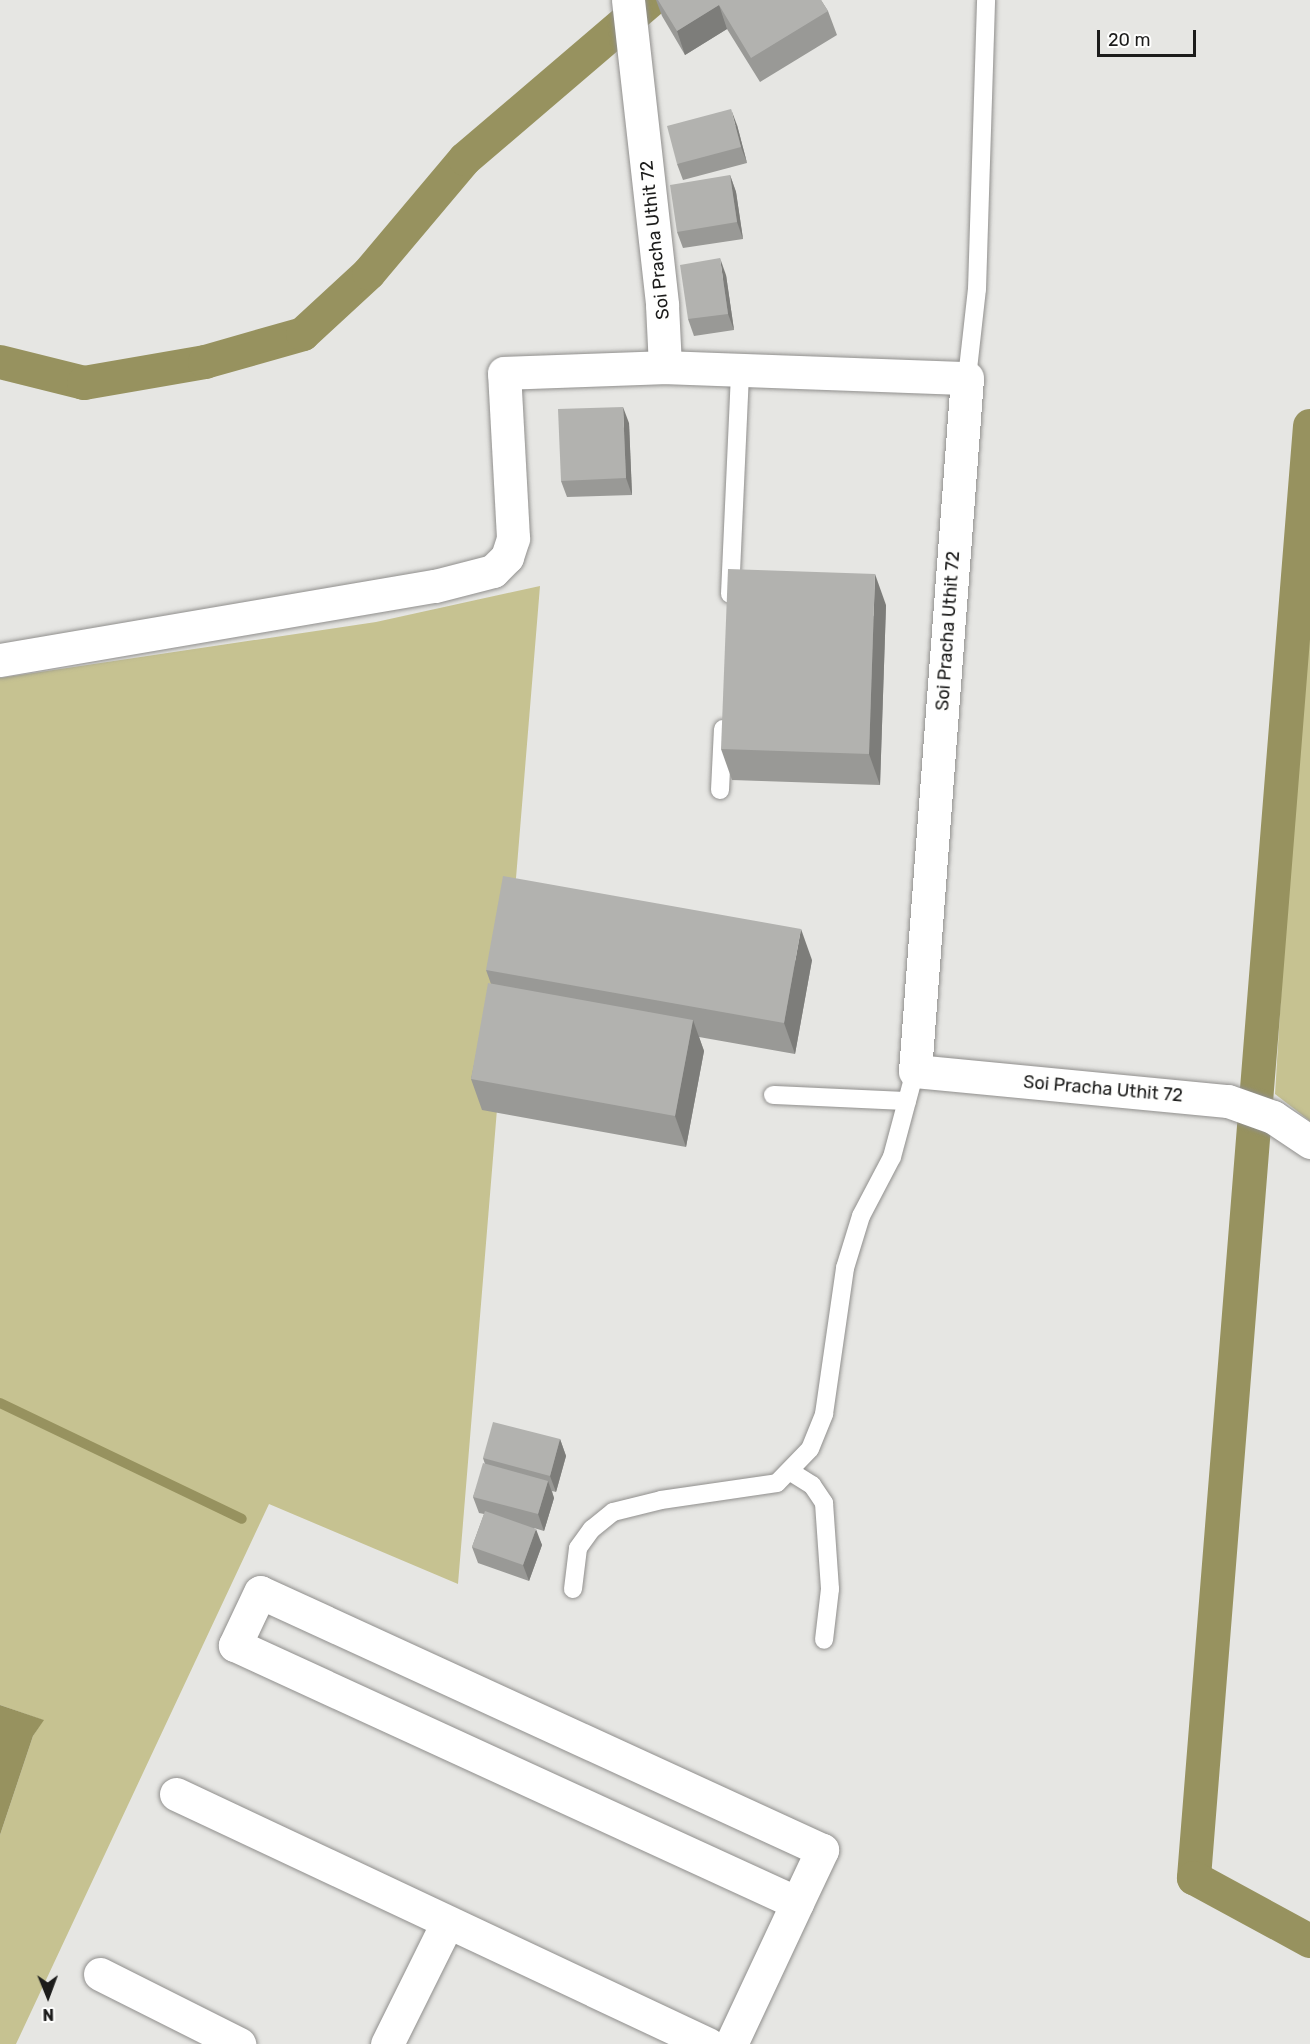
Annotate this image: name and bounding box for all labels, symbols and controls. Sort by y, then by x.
scale bar [1100,18,1199,56]
text: 20 m [1108,29,1150,51]
street label: Soi Pracha Uthit 72 [636,159,674,321]
street label: Soi Pracha Uthit 72 [932,550,964,712]
street label: Soi Pracha Uthit 72 [1022,1071,1184,1107]
north arrow [18,1966,78,2026]
text: N [42,2005,54,2024]

